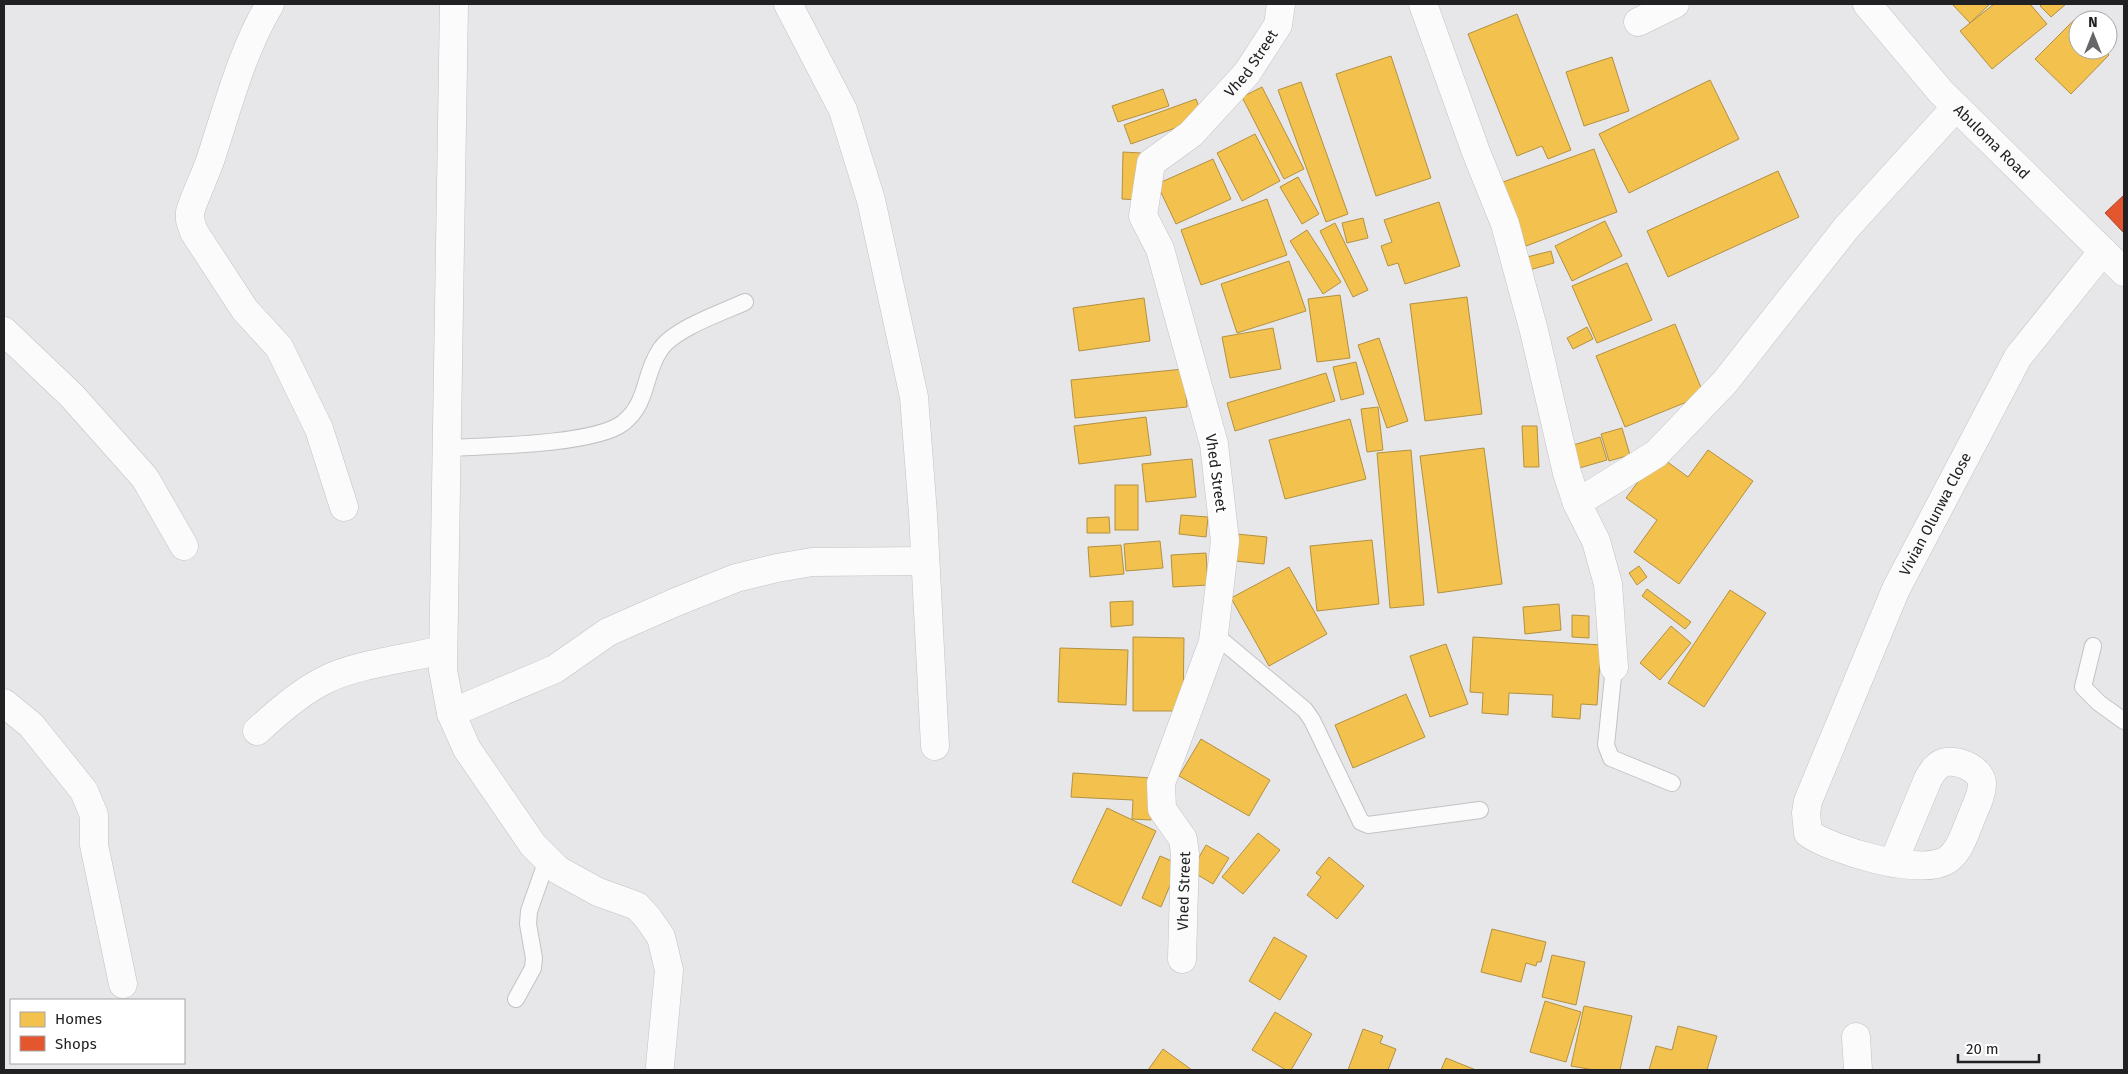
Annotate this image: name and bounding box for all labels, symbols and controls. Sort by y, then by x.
north arrow [2068,10,2118,60]
text: N [2088,14,2098,31]
street label: Vhed Street [1221,26,1282,101]
street label: Abuloma Road [1950,101,2033,183]
street label: Vhed Street [1202,433,1230,514]
street label: Vivian Olunwa Close [1896,449,1975,579]
street label: Vhed Street [1174,851,1194,931]
legend [10,999,185,1064]
text: Homes [55,1010,102,1028]
scale bar [1958,1032,2039,1064]
text: Shops [55,1035,97,1053]
text: 20 m [1966,1040,1999,1058]

